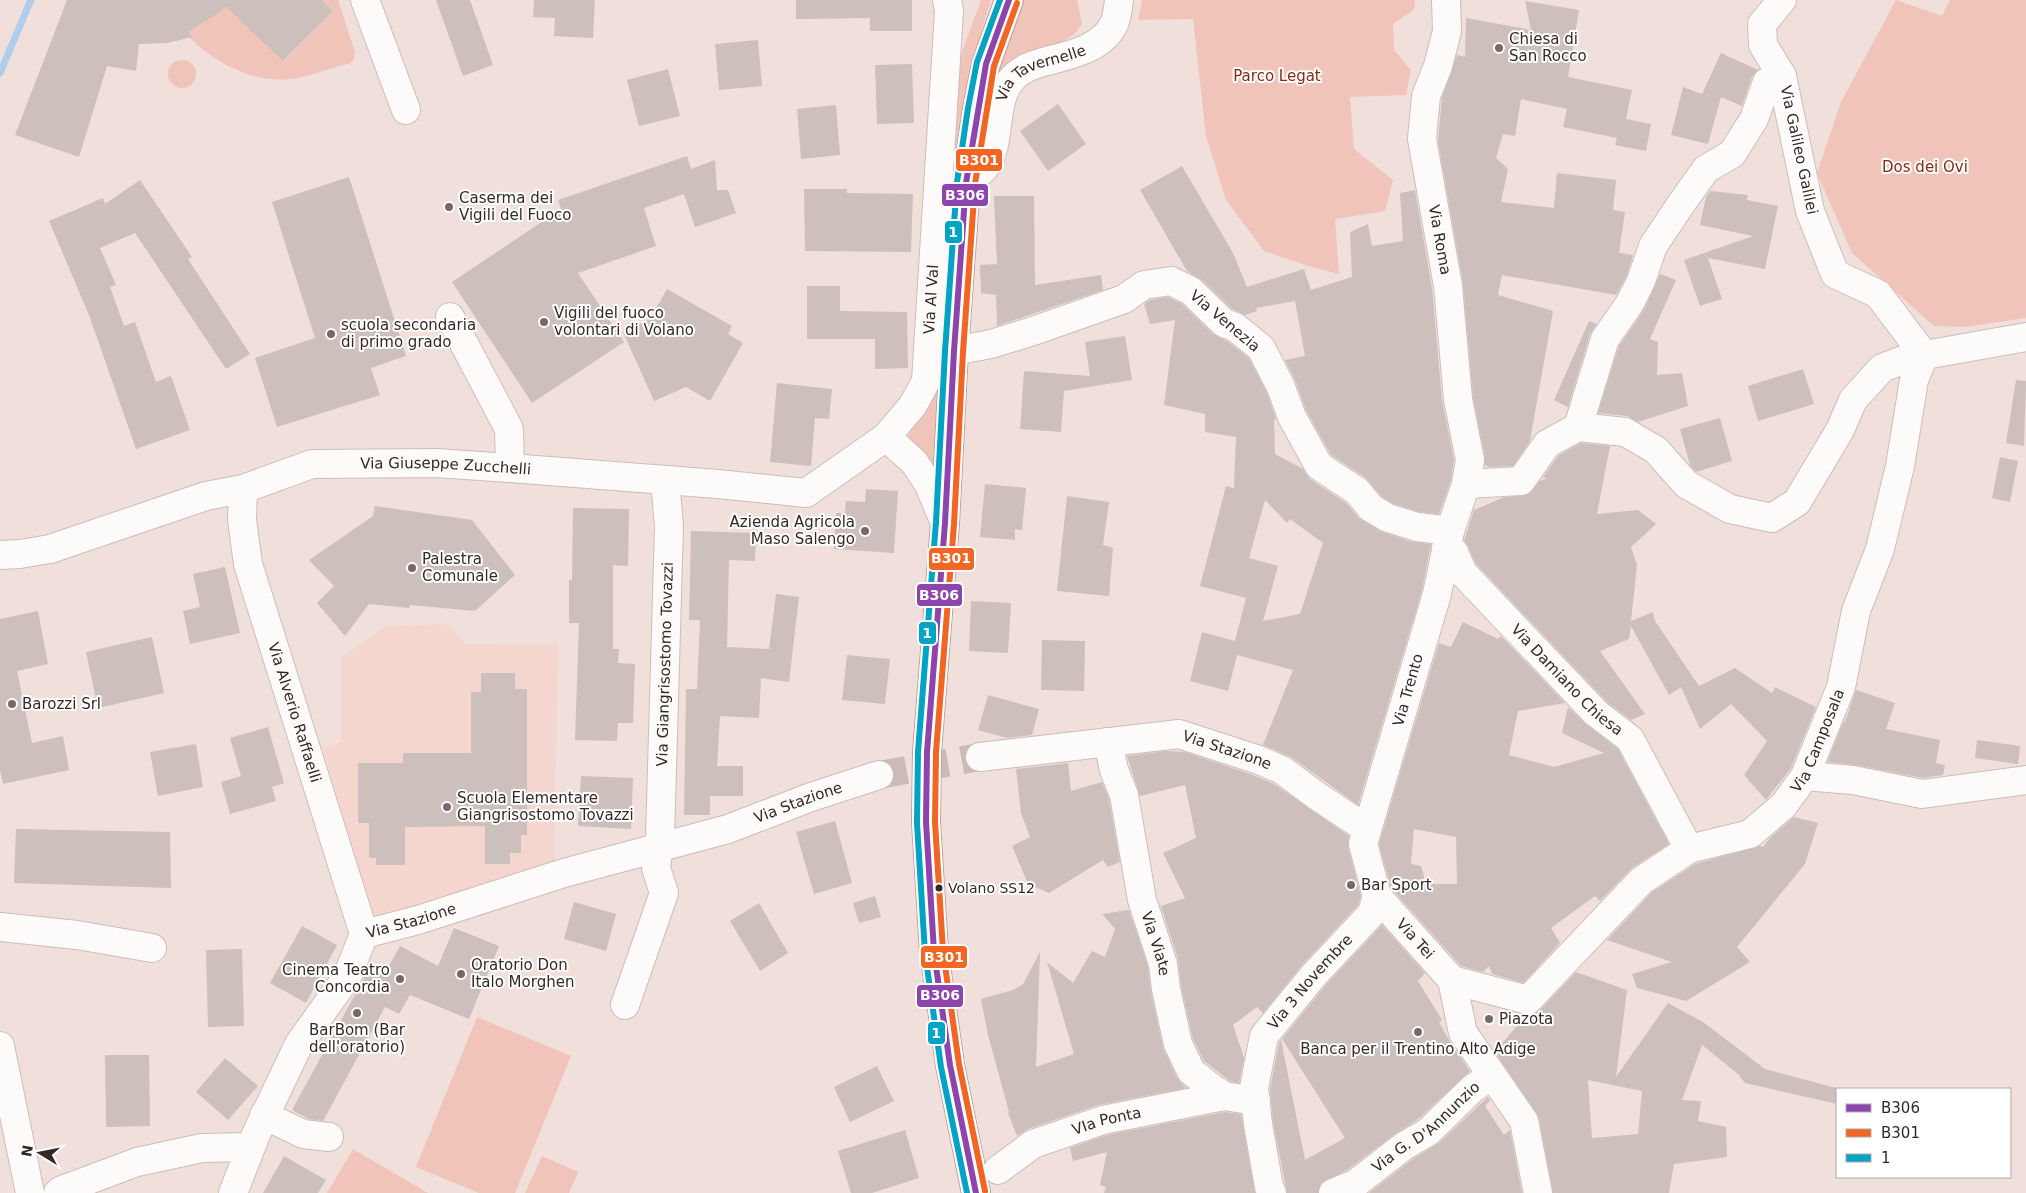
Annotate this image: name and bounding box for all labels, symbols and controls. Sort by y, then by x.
place label: Chiesa di San Rocco [1509,30,1587,65]
street label: Via Tavernelle [992,41,1089,103]
marker: Chiesa di San Rocco [1493,42,1505,54]
park label: Parco Legat [1233,67,1321,85]
street label: Via Galileo Galilei [1777,84,1821,216]
line badge: B301 [955,148,1003,172]
text: B301 [959,152,999,168]
park label: Dos dei Ovi [1882,158,1968,176]
line badge: B306 [941,183,989,207]
text: B306 [945,187,985,203]
place label: Caserma dei Vigili del Fuoco [459,189,572,224]
marker: Caserma dei Vigili del Fuoco [443,201,455,213]
street label: Via Roma [1425,203,1455,276]
line badge: 1 [944,220,963,244]
text: 1 [948,224,958,240]
street label: Via Al Val [920,264,942,335]
street label: Via Venezia [1186,286,1264,356]
place label: Vigili del fuoco volontari di Volano [554,304,694,339]
place label: scuola secondaria di primo grado [341,316,476,351]
marker: Vigili del fuoco volontari di Volano [538,316,550,328]
marker: scuola secondaria di primo grado [325,328,337,340]
street label: Via Giuseppe Zucchelli [360,454,532,479]
place label: Azienda Agricola Maso Salengo [730,513,855,548]
marker: Azienda Agricola Maso Salengo [859,525,871,537]
line badge: B301 [928,547,975,571]
place label: Palestra Comunale [422,550,498,585]
text: B301 [931,550,971,566]
marker: Palestra Comunale [406,562,418,574]
street label: Via Giangrisostomo Tovazzi [653,562,677,767]
line badge: B306 [916,583,963,607]
text: B306 [919,587,959,603]
street label: Via Damiano Chiesa [1507,620,1626,739]
line badge: 1 [918,621,937,645]
text: 1 [922,625,932,641]
street label: Via Alverio Raffaelli [264,640,325,785]
street label: Via Trento [1389,652,1427,728]
street label: Via Camposala [1787,686,1848,796]
place label: Barozzi Srl [22,695,101,713]
marker: Barozzi Srl [6,698,18,710]
street label: Via Stazione [1180,727,1274,773]
street label: Via Stazione [752,778,845,827]
place label: Scuola Elementare Giangrisostomo Tovazzi [457,789,634,824]
marker: Scuola Elementare Giangrisostomo Tovazzi [441,801,453,813]
place label: Bar Sport [1361,876,1432,894]
marker: Bar Sport [1345,879,1357,891]
place label: Volano SS12 [948,880,1035,896]
marker: Volano SS12 [934,883,944,893]
street label: Via Stazione [364,899,458,942]
street label: Via Viate [1137,909,1173,977]
street label: Via Tei [1393,915,1438,963]
street label: Via 3 Novembre [1264,931,1356,1033]
line badge: B301 [920,945,968,969]
text: B301 [924,949,964,965]
place label: Oratorio Don Italo Morghen [471,956,574,991]
place label: Cinema Teatro Concordia [282,961,390,996]
marker: Oratorio Don Italo Morghen [455,968,467,980]
marker: Cinema Teatro Concordia [394,973,406,985]
line badge: B306 [916,984,964,1008]
text: B306 [920,987,960,1003]
marker: BarBom (Bar dell'oratorio) [351,1007,363,1019]
place label: Piazota [1499,1010,1553,1028]
marker: Piazota [1483,1013,1495,1025]
place label: BarBom (Bar dell'oratorio) [309,1021,406,1056]
line badge: 1 [927,1021,946,1045]
text: 1 [931,1025,941,1041]
marker: Banca per il Trentino Alto Adige [1412,1026,1424,1038]
place label: Banca per il Trentino Alto Adige [1300,1040,1536,1058]
street label: Via G. D'Annunzio [1368,1078,1483,1176]
legend [1836,1088,2011,1178]
text: B306 [1881,1099,1920,1117]
street label: VIa Ponta [1070,1104,1143,1139]
text: B301 [1881,1124,1920,1142]
north arrow [15,1128,65,1178]
text: N [18,1144,36,1158]
text: 1 [1881,1149,1891,1167]

